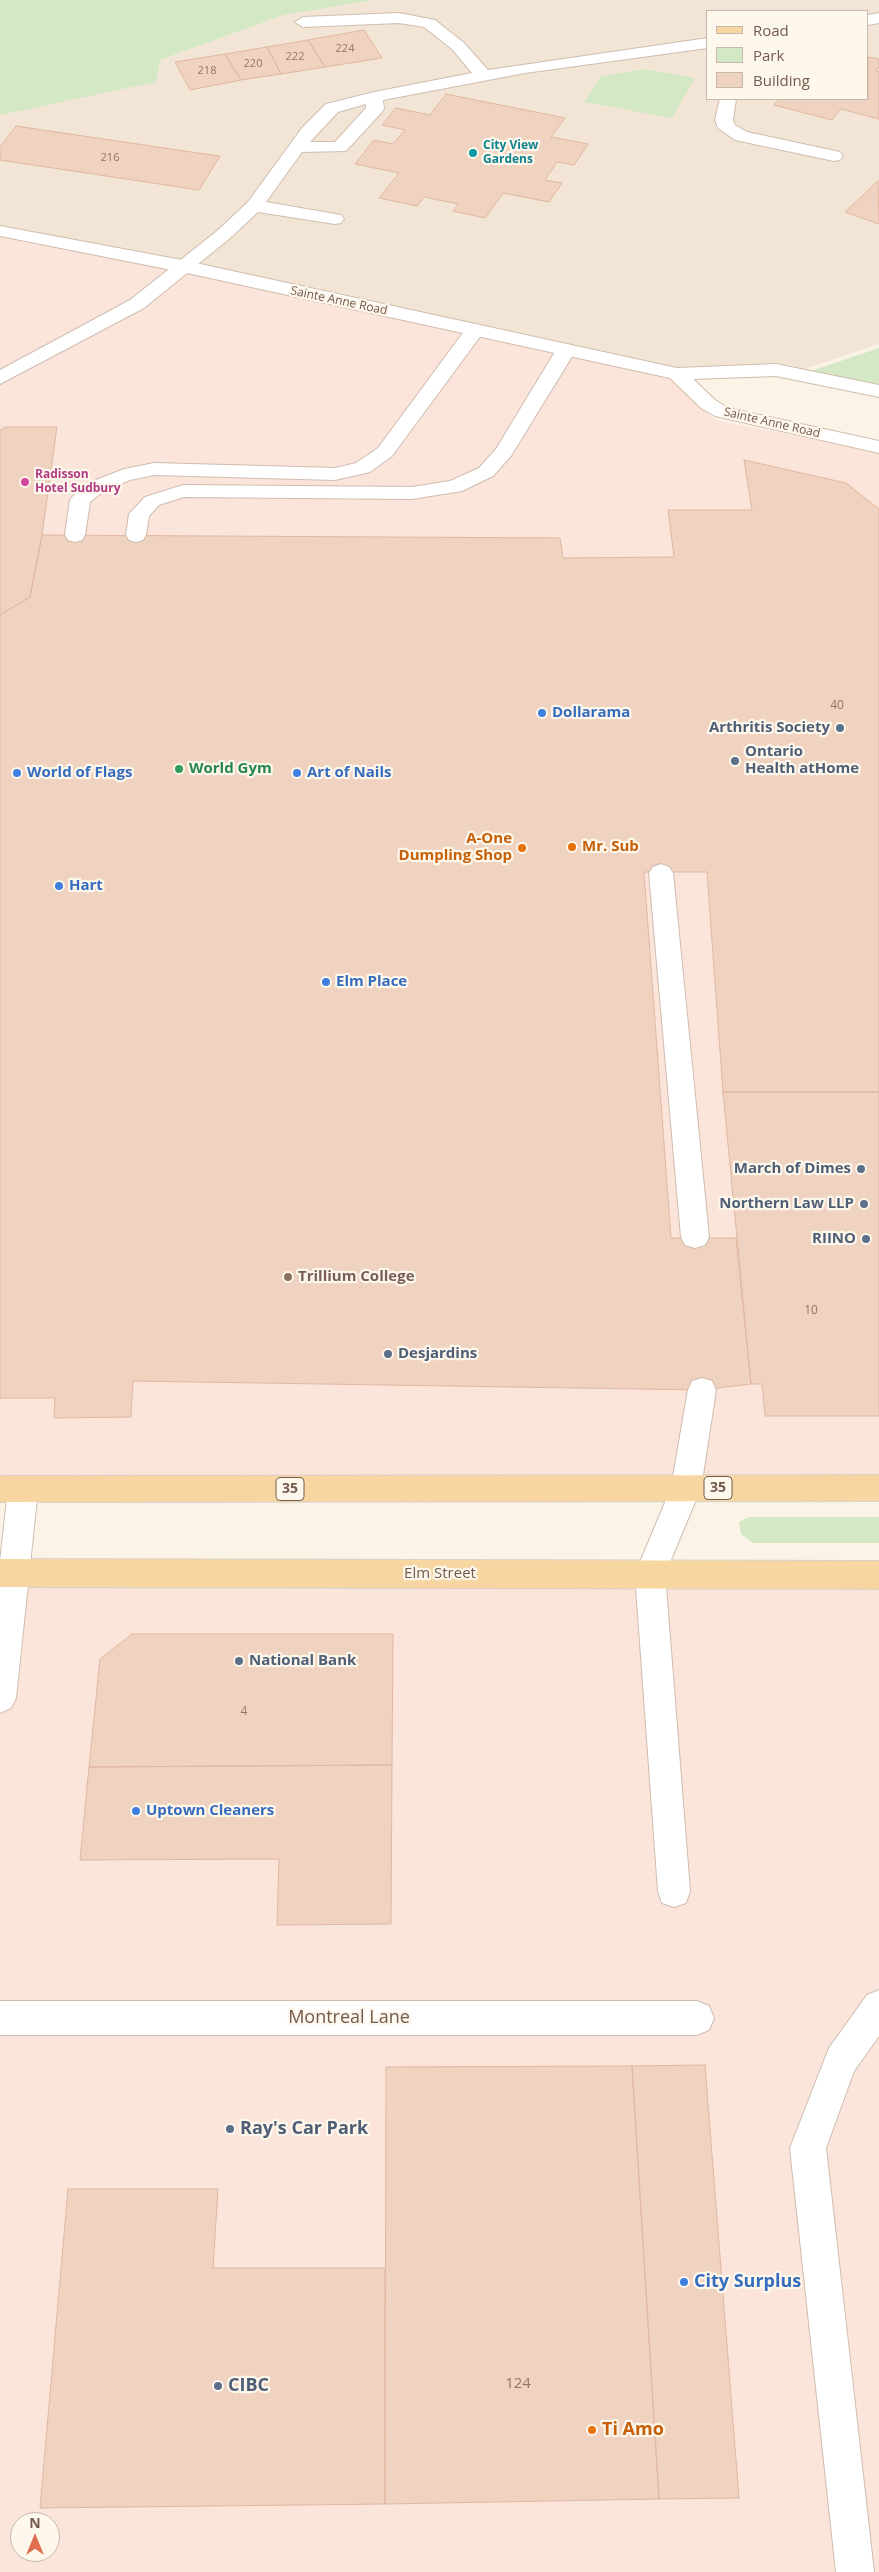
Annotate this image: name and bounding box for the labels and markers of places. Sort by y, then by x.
place label: City View Gardens [483,139,538,167]
marker: City View Gardens [467,147,479,159]
place label: Radisson Hotel Sudbury [35,468,121,496]
marker: Radisson Hotel Sudbury [19,476,31,488]
place label: Dollarama [552,704,630,722]
marker: Dollarama [536,707,548,719]
place label: Arthritis Society [709,719,830,737]
marker: Arthritis Society [834,722,846,734]
place label: Ontario Health atHome [745,743,859,778]
marker: Ontario Health atHome [729,755,741,767]
place label: World Gym [189,760,272,778]
marker: World Gym [173,763,185,775]
place label: World of Flags [27,764,132,782]
place label: Art of Nails [307,764,391,782]
marker: World of Flags [11,767,23,779]
marker: Art of Nails [291,767,303,779]
place label: A-One Dumpling Shop [399,830,512,865]
place label: Mr. Sub [582,838,639,856]
marker: Mr. Sub [566,841,578,853]
marker: A-One Dumpling Shop [516,842,528,854]
place label: Hart [69,877,103,895]
marker: Hart [53,880,65,892]
place label: Elm Place [336,973,407,991]
marker: Elm Place [320,976,332,988]
place label: March of Dimes [734,1160,851,1178]
marker: March of Dimes [855,1163,867,1175]
place label: Northern Law LLP [719,1195,854,1213]
marker: Northern Law LLP [858,1198,870,1210]
place label: RIINO [812,1230,856,1248]
marker: RIINO [860,1233,872,1245]
place label: Trillium College [298,1268,414,1286]
marker: Trillium College [282,1271,294,1283]
place label: Desjardins [398,1345,477,1363]
marker: Desjardins [382,1348,394,1360]
place label: National Bank [249,1652,356,1670]
marker: National Bank [233,1655,245,1667]
place label: Uptown Cleaners [146,1802,274,1820]
marker: Uptown Cleaners [130,1805,142,1817]
place label: Ray's Car Park [240,2118,368,2140]
marker: Ray's Car Park [224,2123,236,2135]
place label: City Surplus [694,2271,801,2293]
marker: City Surplus [678,2276,690,2288]
place label: CIBC [228,2375,269,2397]
marker: CIBC [212,2380,224,2392]
place label: Ti Amo [602,2419,664,2441]
marker: Ti Amo [586,2424,598,2436]

